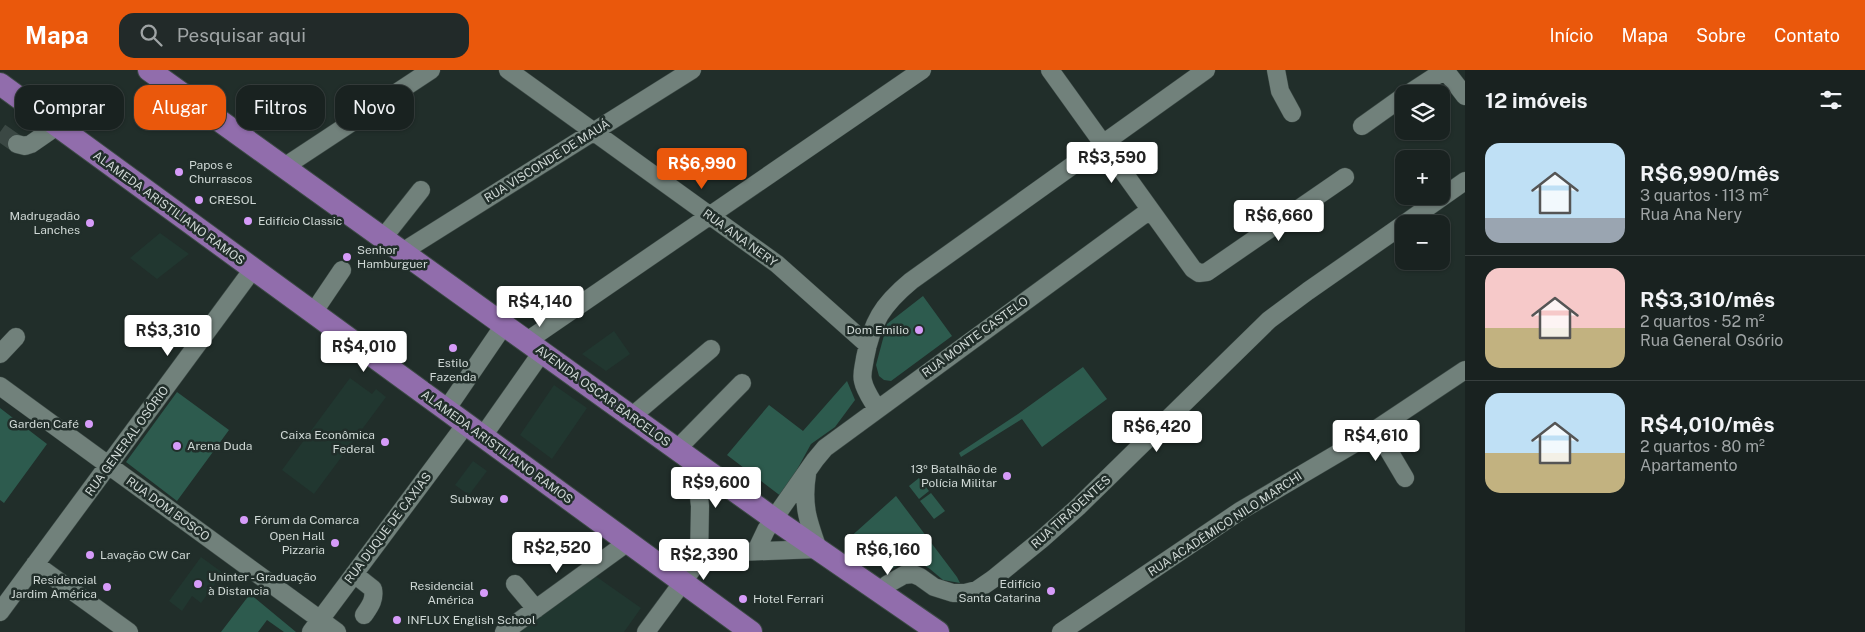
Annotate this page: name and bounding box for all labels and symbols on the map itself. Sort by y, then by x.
street label: RUA VISCONDE DE MAUÁ [482,116,613,205]
pin: R$3,590 [1066,142,1158,184]
street label: ALAMEDA ARISTILIANO RAMOS [91,148,247,268]
pin: R$6,990 [656,148,748,190]
place label: Papos e Churrascos [189,158,252,186]
marker: Papos e Churrascos [173,166,185,178]
place label: CRESOL [209,193,257,207]
marker: CRESOL [193,194,205,206]
pin: R$6,660 [1233,200,1325,242]
street label: RUA ANA NERY [700,206,780,270]
place label: Madrugadão Lanches [9,209,80,237]
place label: Edifício Classic [258,214,342,228]
marker: Edifício Classic [242,215,254,227]
marker: Madrugadão Lanches [84,217,96,229]
place label: Senhor Hamburguer [357,243,428,271]
marker: Senhor Hamburguer [341,251,353,263]
pin: R$4,140 [494,286,586,328]
street label: RUA MONTE CASTELO [919,294,1031,380]
pin: R$3,310 [122,314,214,357]
place label: Dom Emilio [847,323,909,337]
marker: Dom Emilio [913,324,925,336]
pin: R$4,010 [318,330,410,373]
marker: Estilo Fazenda [447,342,459,354]
street label: AVENIDA OSCAR BARCELOS [533,343,673,449]
place label: Estilo Fazenda [430,356,476,384]
street label: RUA GENERAL OSÓRIO [82,383,172,499]
street label: ALAMEDA ARISTILIANO RAMOS [419,387,575,507]
pin: R$6,420 [1111,410,1203,453]
place label: Garden Café [9,417,79,431]
marker: Garden Café [83,418,95,430]
pin: R$4,610 [1330,420,1422,462]
place label: Caixa Econômica Federal [280,428,375,456]
marker: Caixa Econômica Federal [379,436,391,448]
place label: Arena Duda [187,439,252,453]
marker: Arena Duda [171,440,183,452]
place label: 13º Batalhão de Polícia Militar [911,462,997,490]
pin: R$9,600 [670,466,762,509]
street label: RUA ACADÊMICO NILO MARCHI [1145,469,1305,579]
street label: RUA DUQUE DE CAXIAS [342,470,434,586]
marker: 13º Batalhão de Polícia Militar [1001,470,1013,482]
street label: RUA TIRADENTES [1028,473,1114,551]
street label: RUA DOM BOSCO [124,474,213,544]
place label: Subway [450,492,495,506]
marker: Subway [498,493,510,505]
place label: Fórum da Comarca [254,513,359,527]
marker: Fórum da Comarca [238,514,250,526]
place label: Open Hall Pizzaria [270,529,325,557]
pin: R$2,520 [511,532,603,574]
pin: R$6,160 [842,534,934,576]
marker: Open Hall Pizzaria [329,537,341,549]
pin: R$2,390 [658,538,750,581]
place label: Lavação CW Car [100,548,191,562]
marker: Lavação CW Car [84,549,96,561]
place label: Uninter - Graduação à Distancia [208,570,317,598]
place label: Residencial Jardim América [11,573,97,601]
place label: Edifício Santa Catarina [958,577,1041,605]
marker: Uninter - Graduação à Distancia [192,578,204,590]
place label: Residencial América [410,579,474,607]
marker: Residencial Jardim América [101,581,113,593]
marker: Edifício Santa Catarina [1045,585,1057,597]
marker: Residencial América [478,587,490,599]
place label: Hotel Ferrari [753,592,824,606]
marker: Hotel Ferrari [737,593,749,605]
place label: INFLUX English School [407,613,536,627]
marker: INFLUX English School [391,614,403,626]

